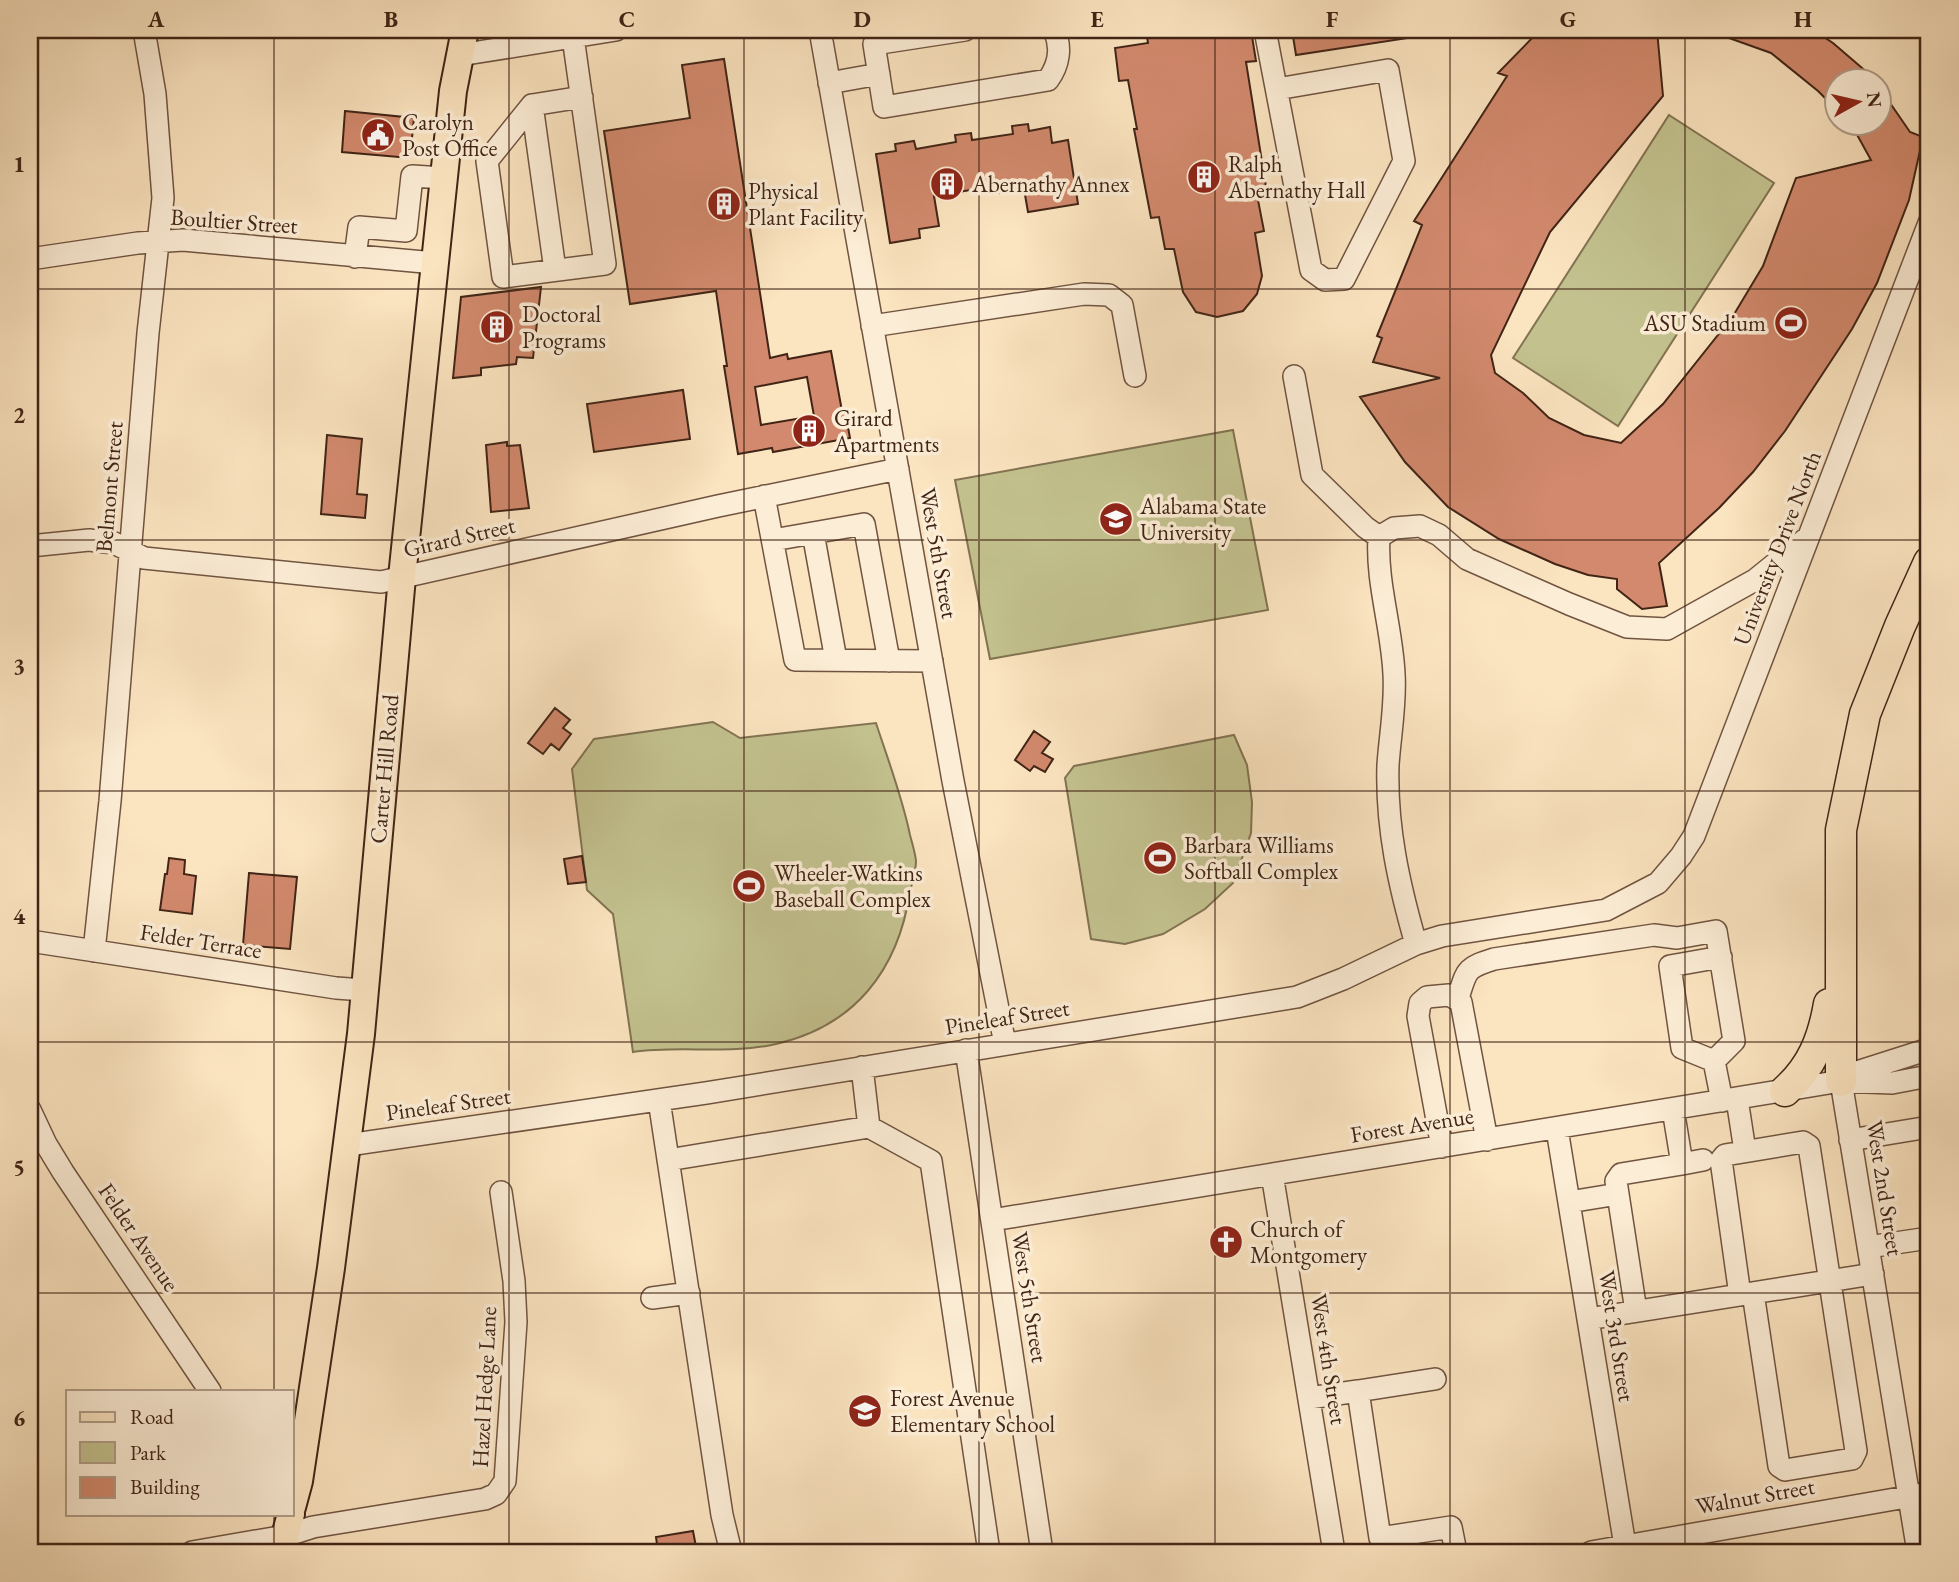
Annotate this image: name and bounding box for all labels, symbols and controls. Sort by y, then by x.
text: A [147,4,165,34]
text: B [384,4,398,34]
text: C [619,4,635,34]
text: D [853,4,871,34]
text: E [1090,4,1104,34]
text: F [1326,4,1339,34]
text: G [1560,4,1576,34]
text: H [1794,4,1812,34]
north arrow [1822,66,1892,136]
text: N [1861,90,1888,110]
place label: Carolyn Post Office [402,107,497,163]
public building icon: Carolyn Post Office [359,116,397,154]
text: 1 [13,149,25,179]
place label: Ralph Abernathy Hall [1227,149,1366,205]
building icon: Ralph Abernathy Hall [1185,158,1223,196]
building icon: Abernathy Annex [928,165,966,203]
place label: Abernathy Annex [971,169,1129,199]
place label: Physical Plant Facility [748,176,864,232]
building icon: Physical Plant Facility [705,185,743,223]
street label: Boultier Street [170,202,299,240]
place label: Doctoral Programs [522,299,606,355]
sports icon: ASU Stadium [1772,304,1810,342]
building icon: Doctoral Programs [478,308,516,346]
place label: ASU Stadium [1642,308,1766,338]
text: 2 [13,400,25,430]
place label: Girard Apartments [833,403,939,459]
building icon: Girard Apartments [790,412,828,450]
street label: Belmont Street [88,419,130,554]
street label: University Drive North [1726,446,1828,650]
street label: West 5th Street [913,485,965,621]
place label: Alabama State University [1139,491,1266,547]
school or university icon: Alabama State University [1097,500,1135,538]
street label: Girard Street [400,509,519,564]
text: 3 [13,651,25,681]
street label: Carter Hill Road [363,693,405,845]
place label: Barbara Williams Softball Complex [1184,830,1338,886]
sports icon: Barbara Williams Softball Complex [1141,839,1179,877]
place label: Wheeler-Watkins Baseball Complex [774,858,931,914]
sports icon: Wheeler-Watkins Baseball Complex [730,867,768,905]
text: 4 [13,901,26,931]
street label: Felder Terrace [138,917,264,965]
street label: Pineleaf Street [943,992,1072,1042]
street label: Pineleaf Street [384,1080,513,1128]
street label: Forest Avenue [1348,1100,1476,1150]
street label: West 2nd Street [1859,1118,1911,1259]
text: 5 [13,1152,25,1182]
street label: Felder Avenue [92,1177,186,1297]
place label: Church of Montgomery [1250,1214,1368,1270]
church icon: Church of Montgomery [1207,1223,1245,1261]
street label: West 5th Street [1005,1229,1055,1365]
street label: West 3rd Street [1592,1268,1642,1405]
street label: West 4th Street [1304,1291,1354,1427]
street label: Hazel Hedge Lane [465,1306,503,1468]
place label: Forest Avenue Elementary School [890,1383,1056,1439]
legend [66,1390,294,1516]
school or university icon: Forest Avenue Elementary School [846,1392,884,1430]
text: 6 [13,1403,25,1433]
text: Road [130,1403,174,1430]
text: Park [130,1439,167,1466]
street label: Walnut Street [1693,1471,1817,1521]
text: Building [130,1473,200,1500]

